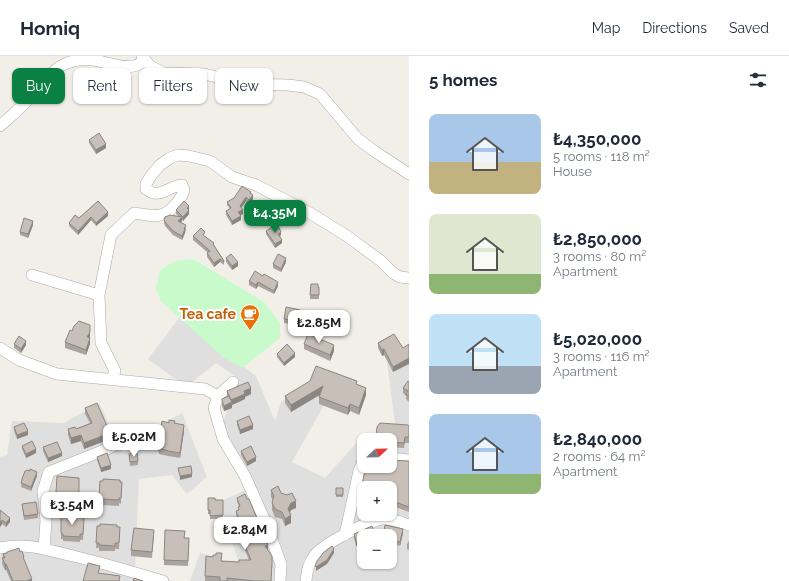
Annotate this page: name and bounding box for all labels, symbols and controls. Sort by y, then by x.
text: Homiq [20,17,80,39]
text: Map [592,20,620,36]
text: Directions [642,20,707,36]
text: Saved [729,20,769,36]
chip: Buy [12,68,65,104]
chip: Rent [73,68,131,104]
chip: Filters [139,68,207,104]
chip: New [215,68,273,104]
icon: filters [747,69,769,91]
text: 5 homes [429,70,497,90]
text: ₺4,350,000 [553,129,641,149]
icon: home [461,130,509,178]
text: 5 rooms · 118 m² [553,149,650,164]
text: House [553,164,592,179]
pin: ₺4.35M [242,200,308,234]
text: ₺4.35M [253,205,297,220]
text: ₺2,850,000 [553,229,642,249]
icon: home [461,230,509,278]
text: 3 rooms · 80 m² [553,249,646,264]
text: Apartment [553,264,617,279]
cafe icon: Tea cafe [239,303,261,331]
place label: Tea cafe [180,306,237,322]
pin: ₺2.85M [286,310,352,344]
text: ₺2.85M [297,315,341,330]
text: ₺5,020,000 [553,329,642,349]
icon: home [461,330,509,378]
text: 3 rooms · 116 m² [553,349,650,364]
text: Apartment [553,364,617,379]
pin: ₺5.02M [101,424,167,458]
text: ₺5.02M [112,429,156,444]
text: ₺2,840,000 [553,429,642,449]
icon: home [461,430,509,478]
north arrow [357,433,397,473]
map controls [357,433,397,569]
text: 2 rooms · 64 m² [553,449,645,464]
text: Apartment [553,464,617,479]
button: + [357,481,397,521]
pin: ₺3.54M [39,492,105,526]
text: ₺3.54M [50,497,94,512]
pin: ₺2.84M [212,517,278,551]
text: ₺2.84M [223,522,267,537]
button: − [357,529,397,569]

